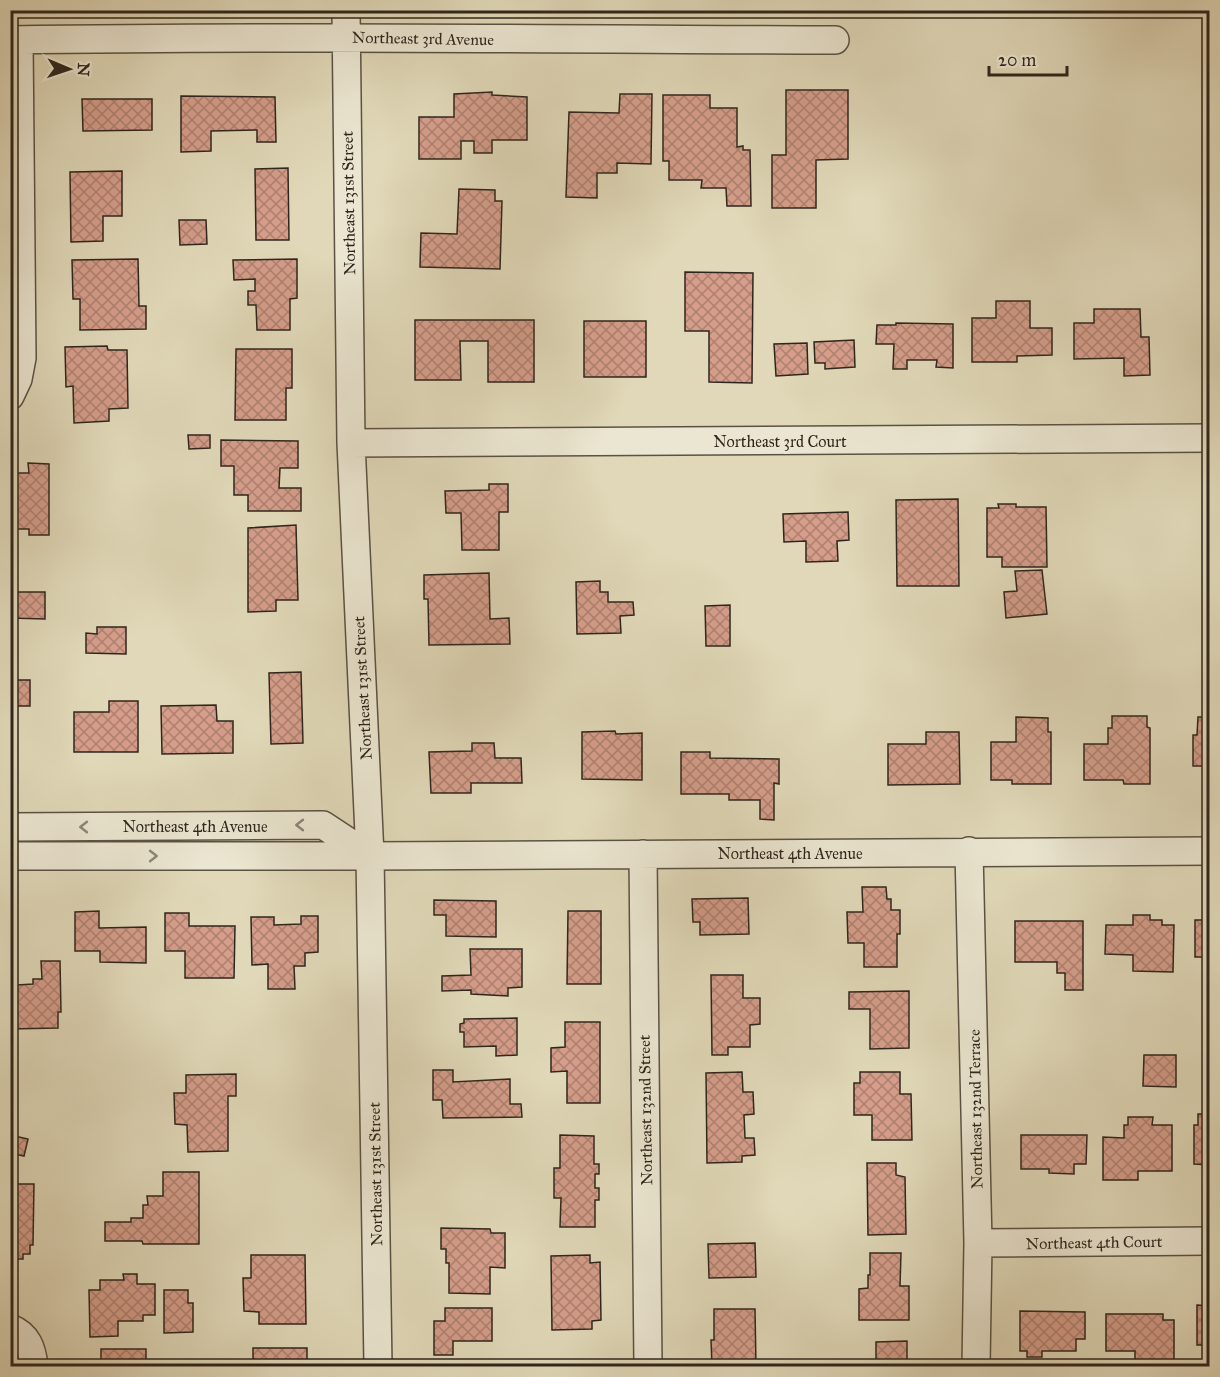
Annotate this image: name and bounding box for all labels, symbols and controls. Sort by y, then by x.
street label: Northeast 3rd Avenue [352,28,495,49]
north arrow [39,39,99,99]
scale bar [989,39,1067,77]
text: 20 m [998,49,1036,71]
text: N [74,62,93,77]
street label: Northeast 131st Street [338,130,359,275]
street label: Northeast 3rd Court [713,432,847,451]
street label: Northeast 131st Street [349,615,376,760]
street label: Northeast 4th Avenue [122,817,268,836]
one-way arrow [295,819,304,831]
one-way arrow [79,821,88,833]
street label: Northeast 4th Avenue [717,844,863,863]
one-way arrow [148,850,157,862]
street label: Northeast 132nd Terrace [965,1029,986,1189]
street label: Northeast 132nd Street [635,1034,656,1186]
street label: Northeast 131st Street [365,1101,386,1246]
street label: Northeast 4th Court [1026,1232,1163,1253]

